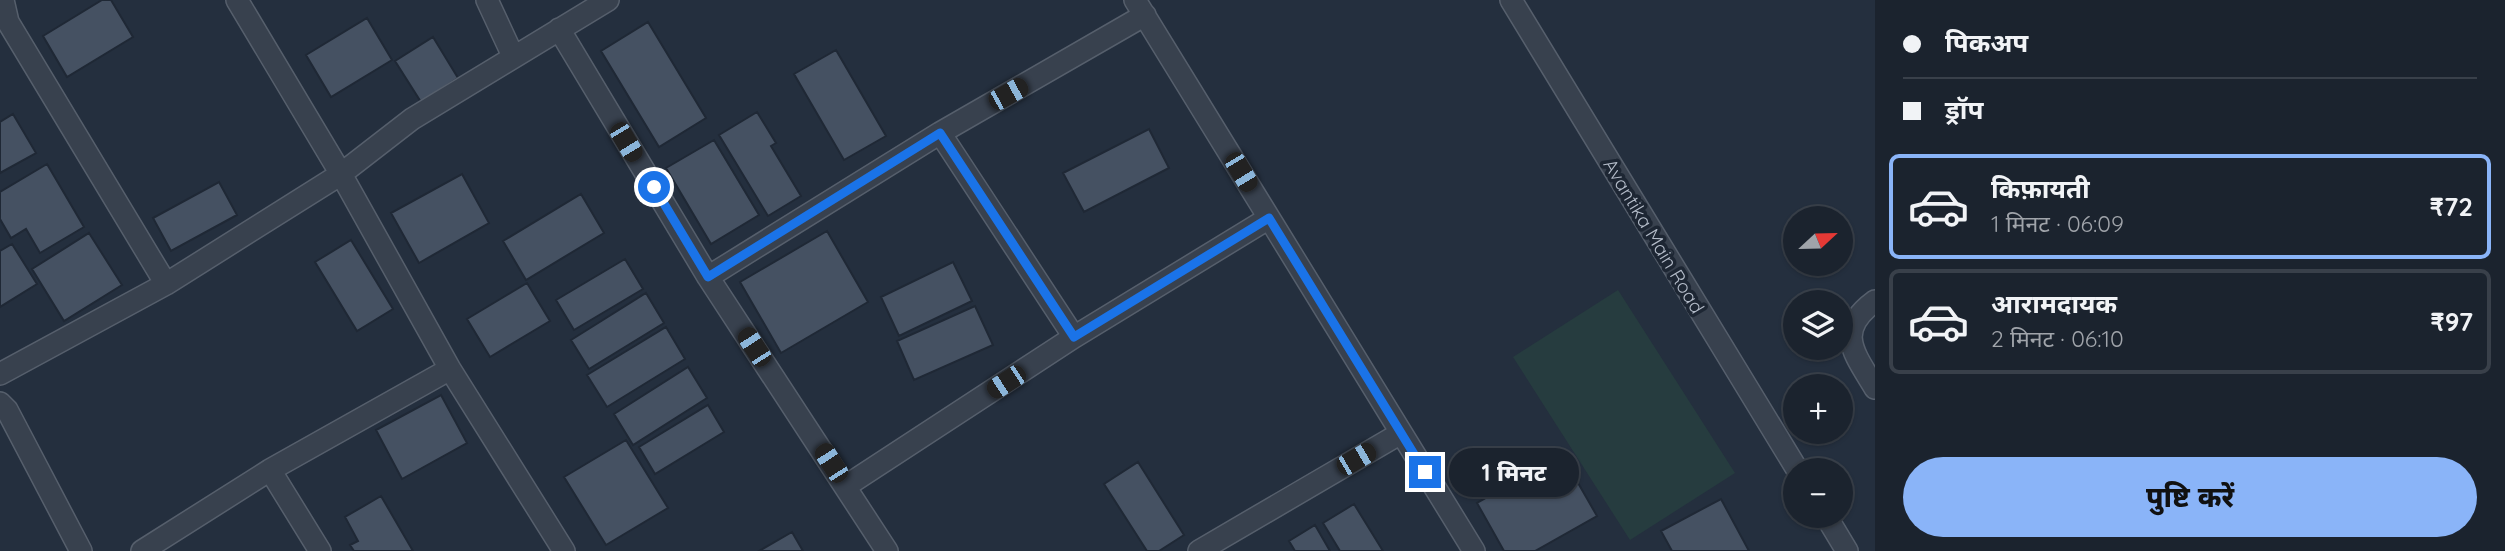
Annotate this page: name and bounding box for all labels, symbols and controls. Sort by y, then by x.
text: पिकअप [1945,26,2028,59]
car [985,75,1032,113]
text: ड्रॉप [1945,93,1983,126]
car [607,119,646,165]
car [1222,149,1261,195]
street label: Avantika Main Road [1598,154,1710,318]
route start [638,171,670,203]
text: किफ़ायती [1991,172,2090,205]
icon: car [1907,175,1970,238]
text: ₹72 [2430,190,2473,223]
north arrow [1783,206,1853,276]
map controls [1783,206,1853,528]
text: 1 मिनट · 06:09 [1991,209,2124,238]
text: आरामदायक [1991,287,2117,320]
button: layers [1783,290,1853,360]
icon: car [1907,290,1970,353]
text: ₹97 [2430,305,2473,338]
car [734,324,775,370]
text: 2 मिनट · 06:10 [1991,324,2124,353]
car [983,362,1030,402]
button: + [1783,374,1853,444]
car [1333,439,1380,479]
car [811,440,852,486]
callout: 1 मिनट [1450,448,1579,496]
route end [1409,456,1441,488]
button: पुष्टि करें [1903,457,2477,537]
text: 1 मिनट [1482,458,1546,487]
button: − [1783,458,1853,528]

